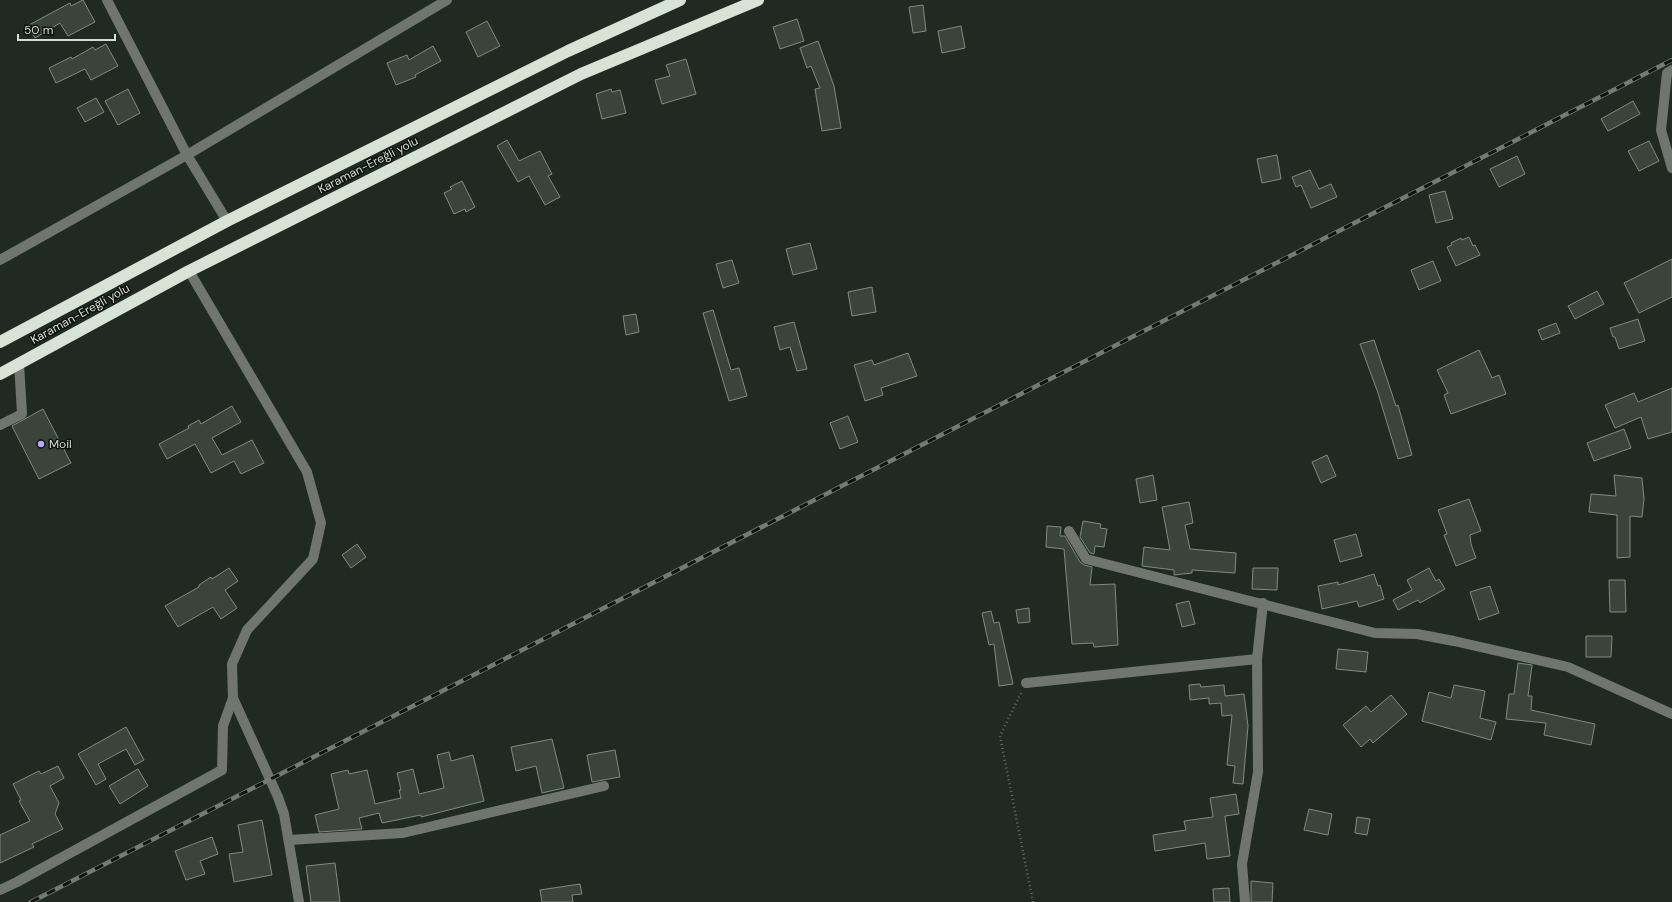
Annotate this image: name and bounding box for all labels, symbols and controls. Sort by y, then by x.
scale bar [18,16,115,42]
text: 50 m [24,22,53,38]
street label: Karaman-Ereğli yolu [315,133,421,197]
street label: Karaman-Ereğli yolu [28,280,132,348]
place label: Moil [49,436,72,452]
marker: Moil [36,439,46,449]

